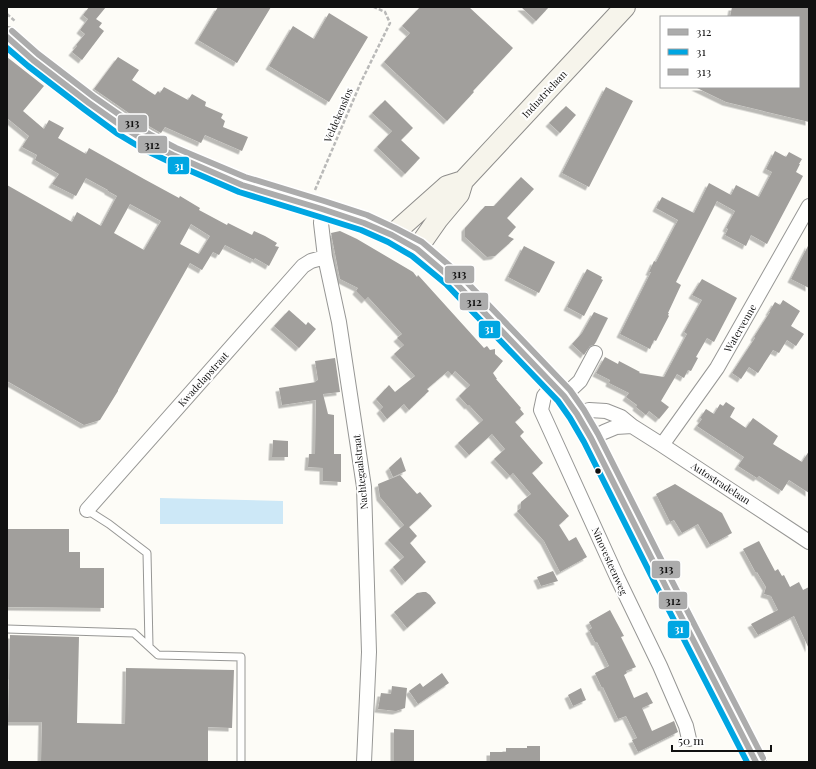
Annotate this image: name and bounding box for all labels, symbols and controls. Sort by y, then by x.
legend [660,16,800,88]
text: 312 [696,23,712,39]
text: 31 [696,43,706,59]
text: 313 [696,63,711,79]
street label: Industrielaan [518,67,570,121]
street label: Veldekenslos [320,86,356,145]
line badge: 313 [117,114,148,133]
text: 313 [125,115,139,130]
line badge: 312 [137,135,168,154]
text: 312 [144,137,160,152]
line badge: 31 [167,156,190,175]
text: 31 [174,158,184,173]
line badge: 313 [444,265,475,284]
text: 313 [452,266,466,281]
line badge: 312 [459,292,489,311]
text: 312 [466,294,482,309]
street label: Watervenne [720,301,759,356]
line badge: 31 [478,320,501,339]
text: 31 [484,321,494,336]
street label: Kwadelapstraat [174,348,232,410]
street label: Nachtegaalstraat [349,433,371,510]
street label: Autostradelaan [688,458,753,507]
unlabelled marker [593,466,603,476]
street label: Ninovesteenweg [589,525,632,598]
line badge: 313 [651,560,681,579]
text: 313 [659,561,673,576]
line badge: 312 [658,591,688,610]
text: 312 [665,593,681,608]
line badge: 31 [667,620,690,639]
text: 31 [674,621,684,636]
scale bar [672,727,771,753]
text: 50 m [678,732,704,748]

